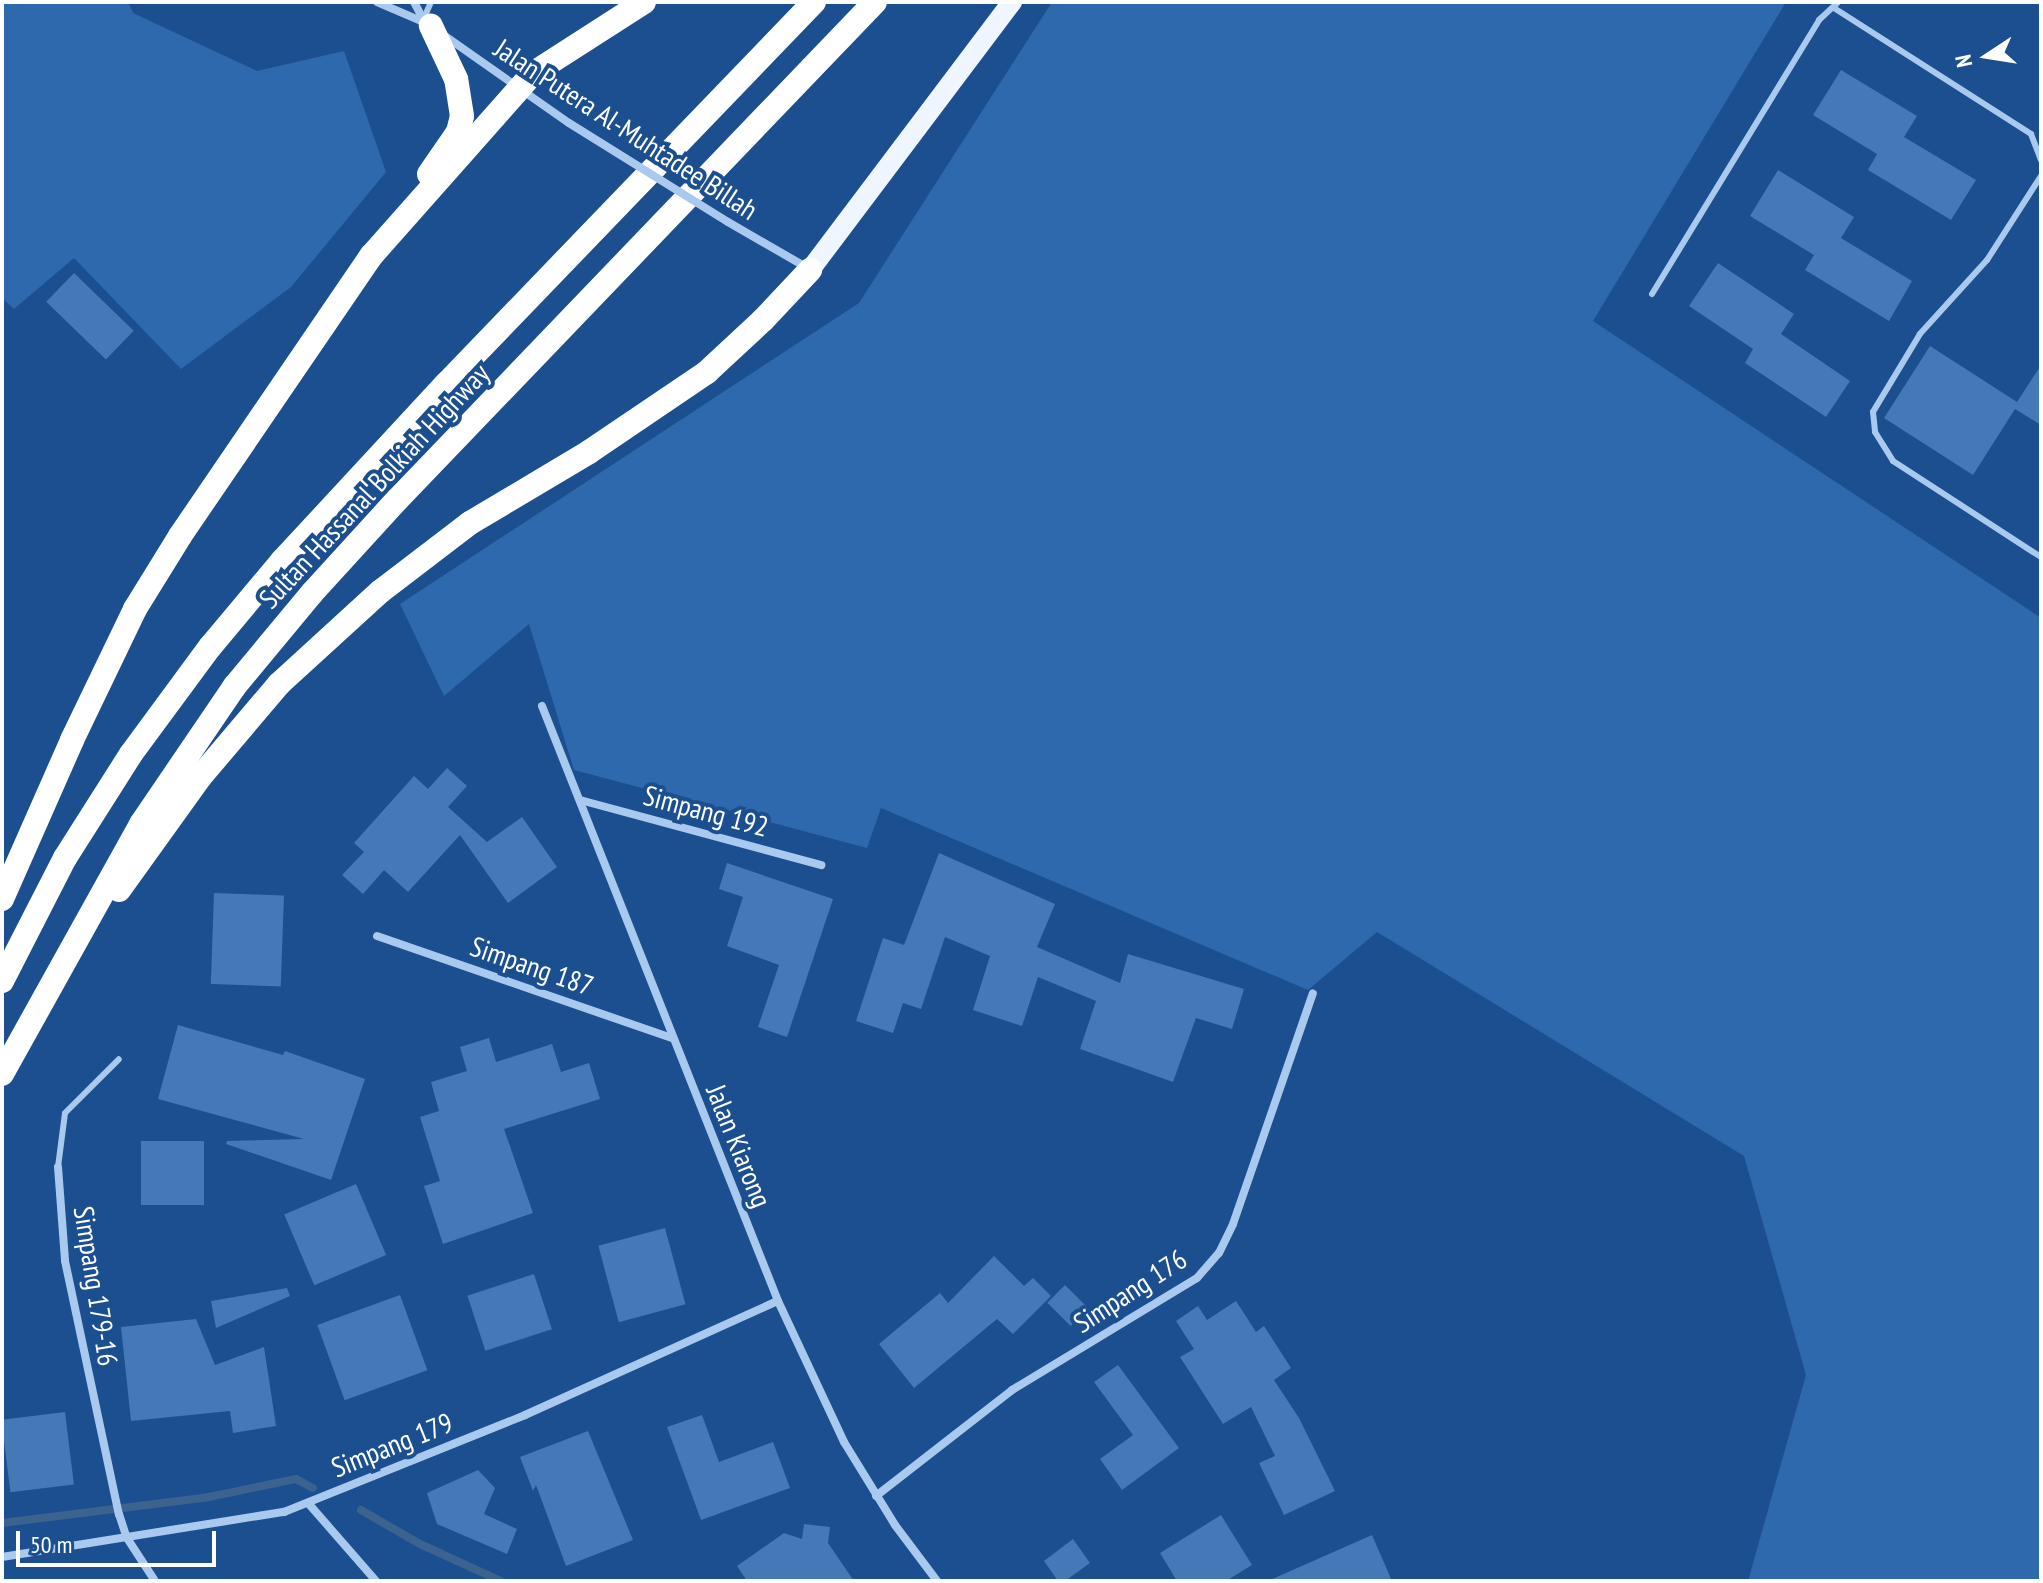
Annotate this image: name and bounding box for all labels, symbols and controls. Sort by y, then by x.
north arrow [1947,16,2027,96]
street label: Jalan Putera Al-Muhtadee Billah [488,31,764,227]
text: N [1949,52,1978,70]
street label: Sultan Hassanal Bolkiah Highway [252,357,496,615]
street label: Simpang 192 [640,778,772,844]
street label: Simpang 187 [466,929,598,1003]
street label: Jalan Kiarong [699,1080,779,1212]
street label: Simpang 179-16 [67,1204,125,1368]
street label: Simpang 176 [1067,1242,1193,1340]
street label: Simpang 179 [326,1405,458,1485]
scale bar [20,1515,220,1565]
text: 50 m [30,1529,72,1560]

